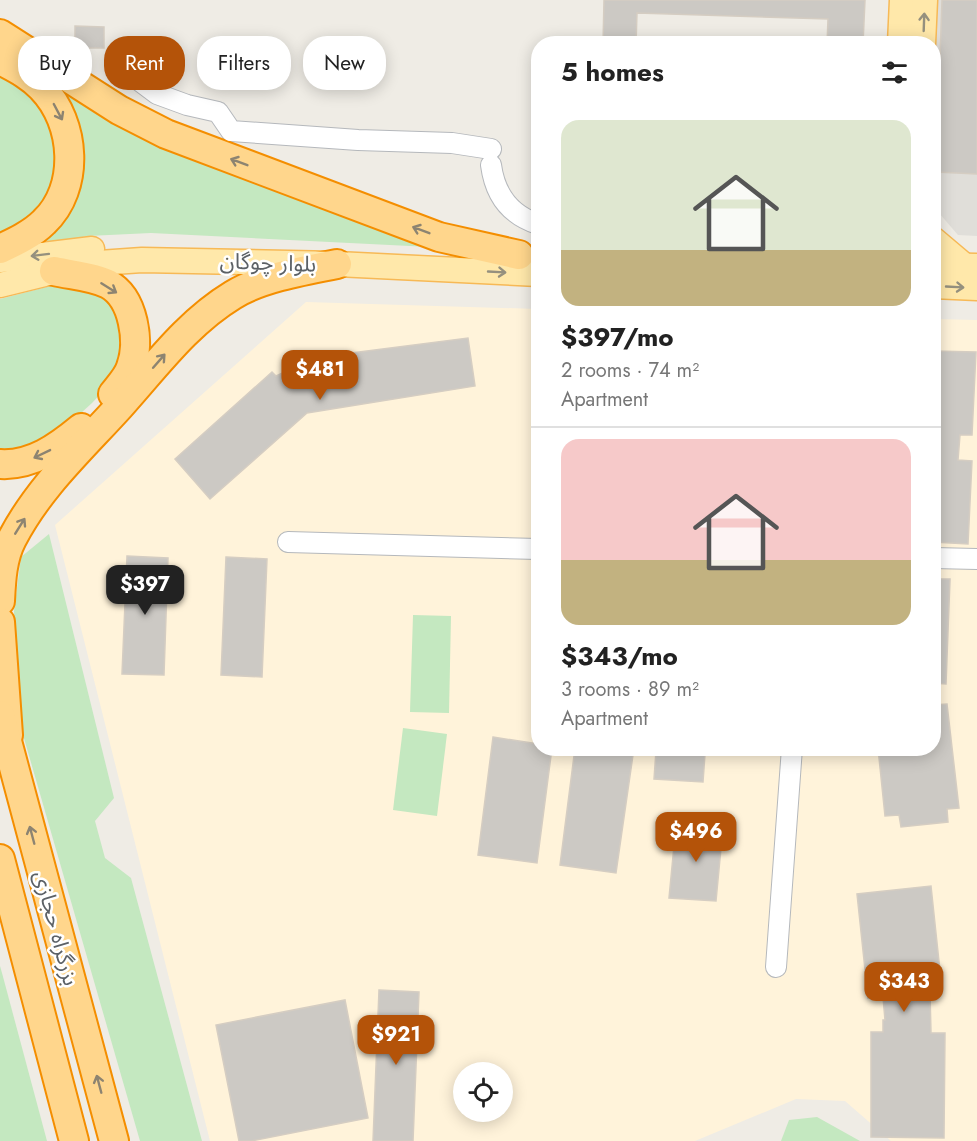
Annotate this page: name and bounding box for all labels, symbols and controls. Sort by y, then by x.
one-way arrow [918,12,930,32]
chip: Buy [18,36,92,90]
chip: Rent [104,36,185,90]
chip: Filters [197,36,291,90]
chip: New [303,36,386,90]
text: 5 homes [561,53,664,91]
icon: filters [878,56,911,89]
one-way arrow [52,103,64,121]
one-way arrow [230,155,249,166]
icon: home [682,159,790,267]
one-way arrow [413,224,431,235]
street label: بلوار چوگان [219,244,317,280]
one-way arrow [30,250,50,261]
one-way arrow [486,266,506,277]
one-way arrow [100,282,117,294]
one-way arrow [945,282,964,293]
text: $397/mo [561,318,674,356]
pin: $481 [284,350,356,401]
one-way arrow [153,353,166,369]
text: $481 [295,355,345,384]
text: 2 rooms · 74 m² [561,356,699,385]
text: Apartment [561,385,648,414]
one-way arrow [34,449,52,461]
icon: home [682,478,790,586]
one-way arrow [15,518,27,535]
pin: $397 [109,565,181,616]
text: $397 [120,570,170,599]
text: $343/mo [561,637,678,675]
text: 3 rooms · 89 m² [561,675,699,704]
text: Apartment [561,704,648,733]
pin: $496 [660,812,732,863]
text: $496 [669,817,723,846]
one-way arrow [26,826,37,845]
street label: بزرگراه حجازی [26,867,88,989]
pin: $343 [868,962,940,1013]
text: $343 [878,967,930,996]
pin: $921 [360,1015,432,1066]
text: $921 [371,1020,421,1049]
map controls [453,1062,513,1122]
button: locate [453,1062,513,1122]
one-way arrow [92,1075,104,1094]

